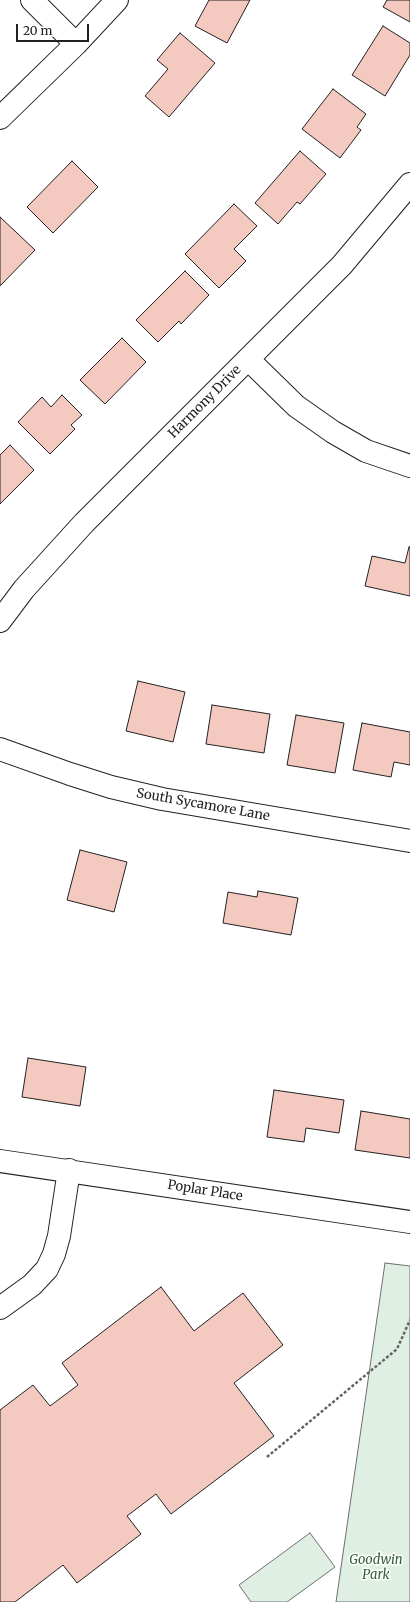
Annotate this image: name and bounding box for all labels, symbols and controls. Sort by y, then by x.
scale bar [18,16,91,42]
text: 20 m [23,23,52,38]
street label: Harmony Drive [165,362,245,442]
street label: South Sycamore Lane [135,786,271,824]
street label: Poplar Place [166,1177,244,1205]
park label: Goodwin Park [349,1552,403,1583]

